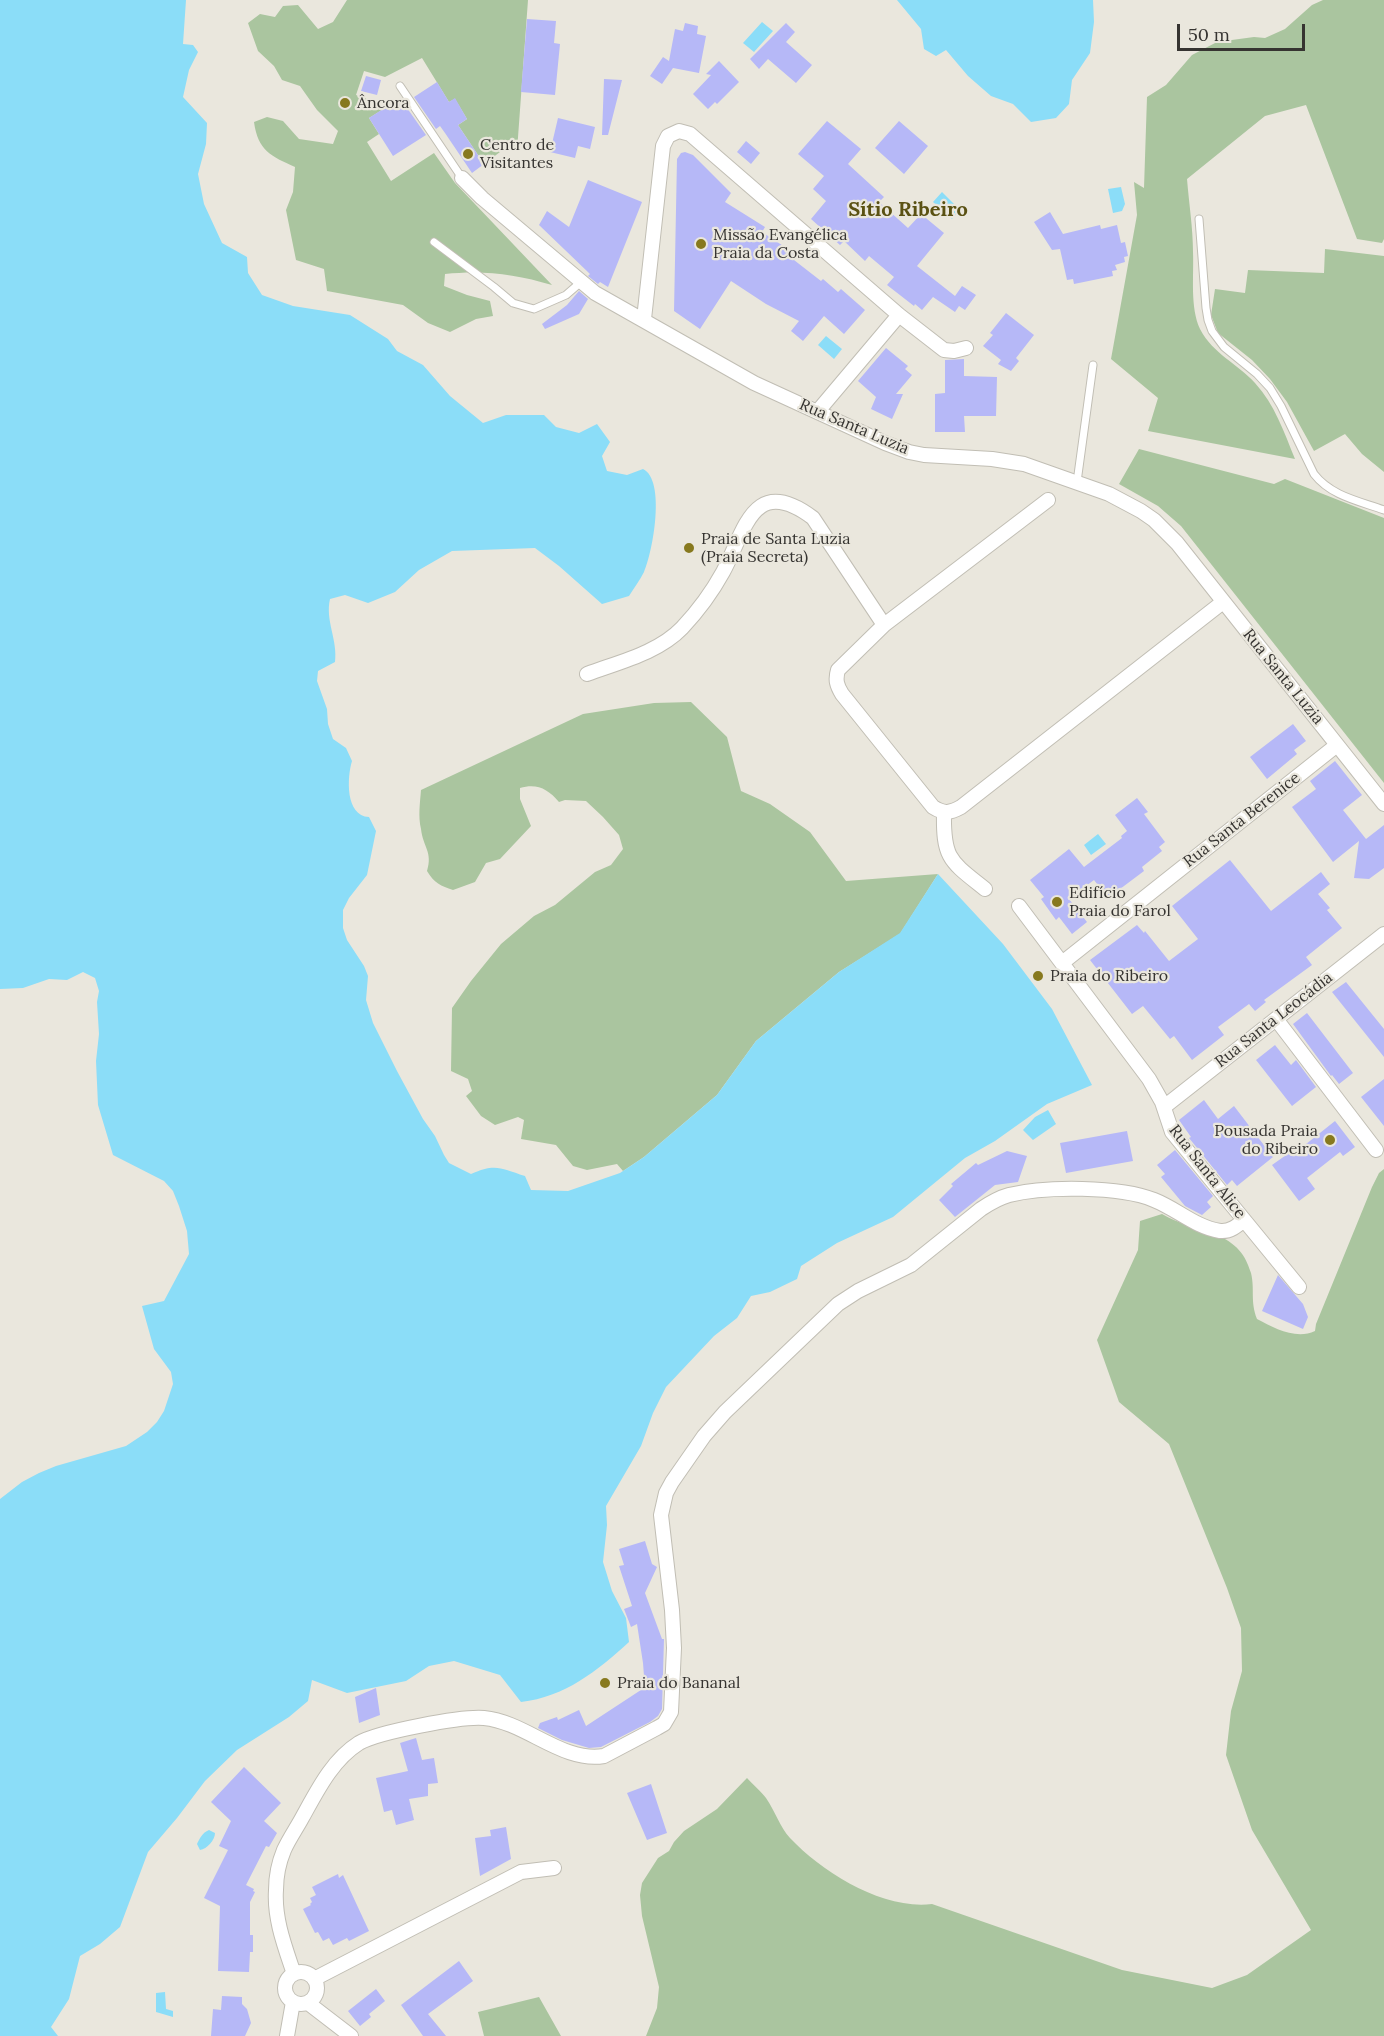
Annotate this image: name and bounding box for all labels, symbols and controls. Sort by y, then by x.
scale bar [1180,12,1308,50]
text: 50 m [1188,23,1230,46]
place label: Âncora [357,93,410,113]
marker: Âncora [338,96,352,110]
place label: Centro de Visitantes [480,135,554,173]
marker: Centro de Visitantes [461,147,475,161]
district label: Sítio Ribeiro [848,198,968,222]
place label: Missão Evangélica Praia da Costa [713,225,848,263]
marker: Missão Evangélica Praia da Costa [694,237,708,251]
street label: Rua Santa Luzia [796,395,912,459]
place label: Praia de Santa Luzia (Praia Secreta) [701,529,850,567]
marker: Praia de Santa Luzia (Praia Secreta) [682,541,696,555]
street label: Rua Santa Luzia [1239,625,1327,729]
street label: Rua Santa Berenice [1180,768,1304,872]
place label: Edifício Praia do Farol [1069,883,1171,921]
marker: Edifício Praia do Farol [1050,895,1064,909]
place label: Praia do Ribeiro [1050,966,1168,986]
street label: Rua Santa Leocádia [1211,968,1337,1072]
marker: Praia do Ribeiro [1031,969,1045,983]
street label: Rua Santa Alice [1164,1121,1250,1223]
place label: Pousada Praia do Ribeiro [1214,1121,1318,1159]
marker: Pousada Praia do Ribeiro [1323,1133,1337,1147]
place label: Praia do Bananal [617,1673,740,1693]
marker: Praia do Bananal [598,1676,612,1690]

